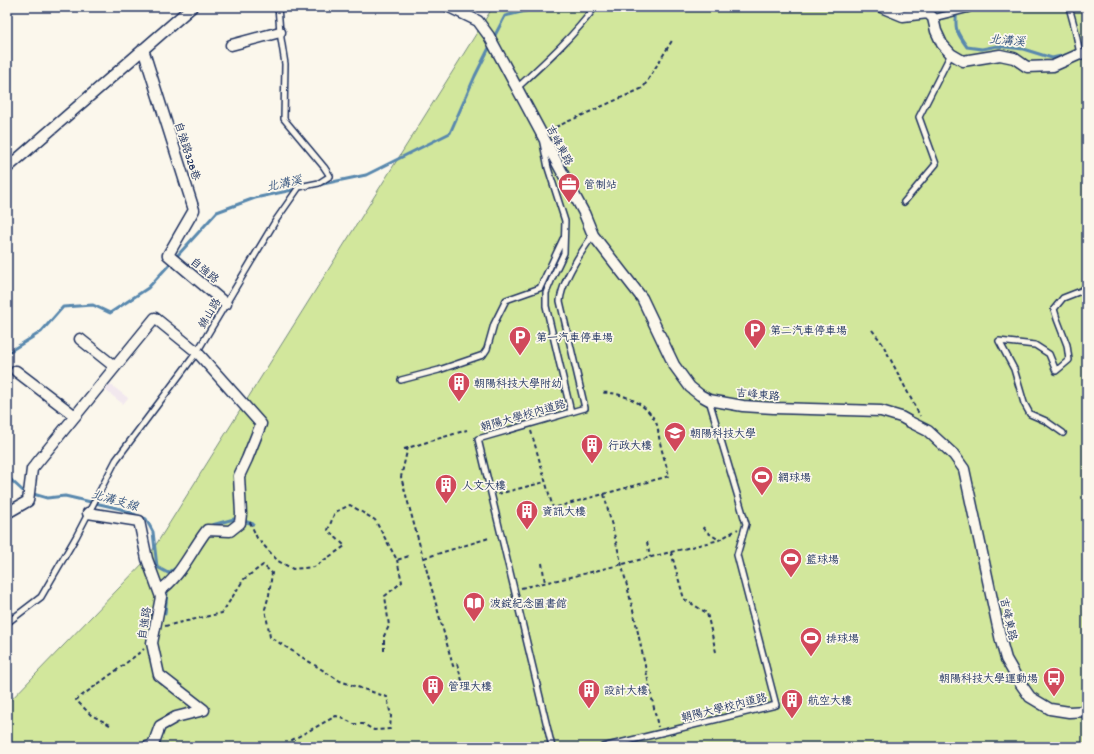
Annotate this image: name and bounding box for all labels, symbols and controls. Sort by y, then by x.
water label: 北溝溪 [988,32,1026,51]
street label: 自強路328巷 [171,120,202,183]
street label: 吉峰東路 [543,123,575,168]
office icon: 管制站 [556,171,582,204]
water label: 北溝溪 [265,173,304,196]
place label: 管制站 [584,179,617,192]
street label: 自強路 [187,256,221,287]
street label: 錦山路 [196,296,224,331]
parking icon: 第二汽車停車場 [742,317,768,350]
parking icon: 第一汽車停車場 [507,324,533,357]
place label: 第二汽車停車場 [770,325,847,338]
place label: 第一汽車停車場 [536,332,613,345]
building icon: 朝陽科技大學附幼 [446,370,472,403]
place label: 朝陽科技大學附幼 [474,377,562,391]
street label: 吉峰東路 [735,387,780,404]
street label: 朝陽大學校內道路 [479,397,568,435]
school or university icon: 朝陽科技大學 [662,420,688,453]
place label: 朝陽科技大學 [690,427,756,441]
building icon: 行政大樓 [579,432,605,465]
place label: 行政大樓 [608,440,652,453]
sports icon: 網球場 [749,464,775,497]
building icon: 人文大樓 [433,472,459,505]
place label: 網球場 [778,472,811,485]
place label: 人文大樓 [462,480,506,493]
water label: 北溝支線 [89,488,141,516]
building icon: 資訊大樓 [514,498,540,531]
place label: 資訊大樓 [542,506,586,519]
sports icon: 籃球場 [778,546,804,579]
place label: 籃球場 [806,553,839,567]
library icon: 波錠紀念圖書館 [461,590,487,623]
street label: 吉峰東路 [996,596,1019,642]
place label: 波錠紀念圖書館 [490,597,567,611]
street label: 自強路 [136,606,154,641]
sports icon: 排球場 [798,625,824,658]
place label: 排球場 [826,633,859,646]
bus stop icon: 朝陽科技大學運動場 [1041,665,1067,698]
place label: 朝陽科技大學運動場 [939,672,1038,686]
building icon: 管理大樓 [420,673,446,706]
building icon: 設計大樓 [576,677,602,710]
place label: 管理大樓 [448,681,492,694]
place label: 設計大樓 [604,685,648,698]
building icon: 航空大樓 [779,687,805,720]
street label: 朝陽大學校內道路 [680,691,769,725]
place label: 航空大樓 [808,694,852,708]

